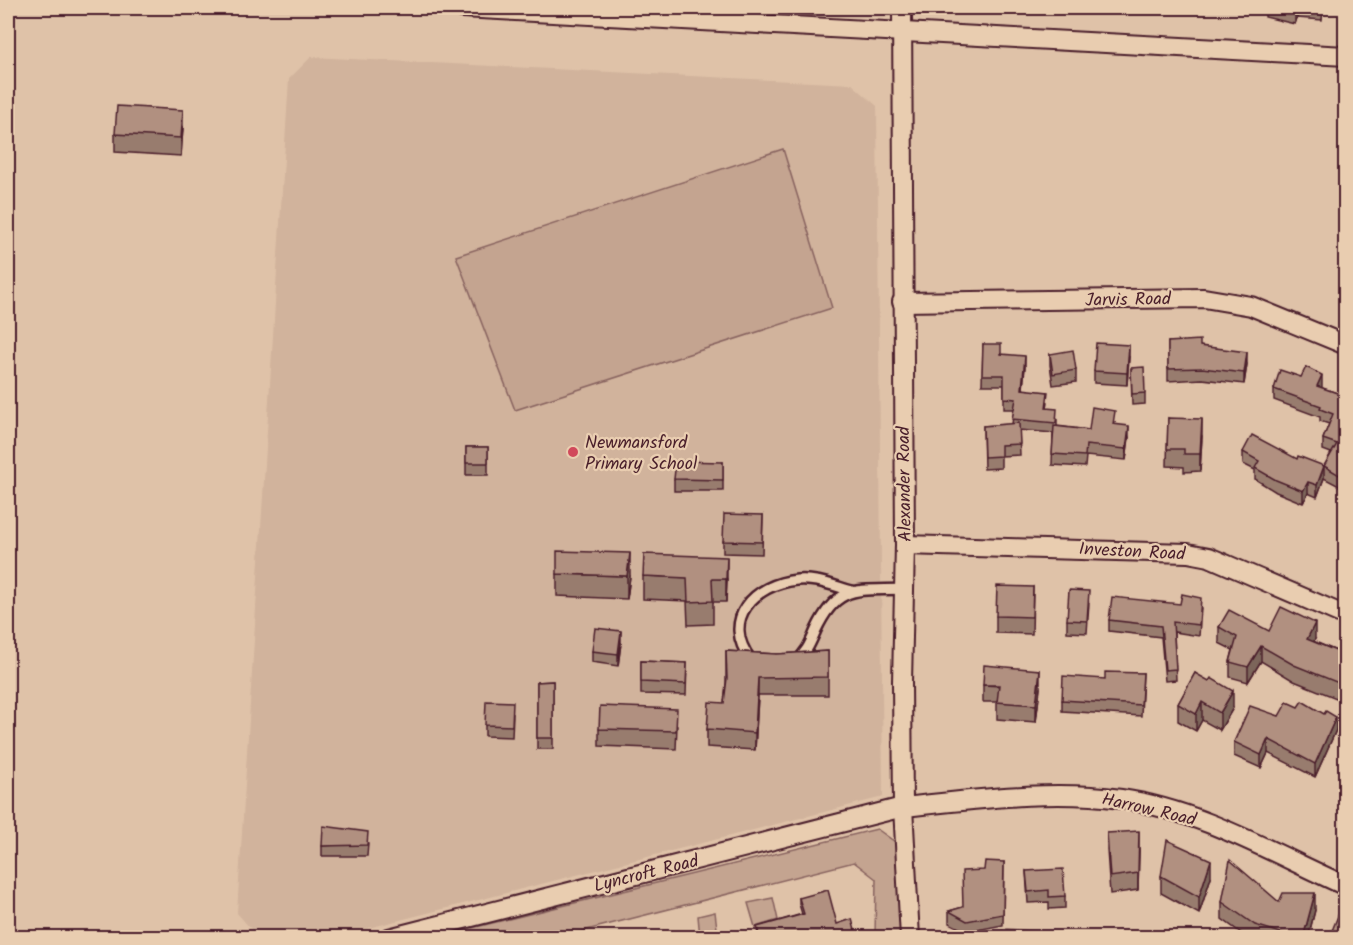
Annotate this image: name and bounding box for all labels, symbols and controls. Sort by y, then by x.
street label: Jarvis Road [1085,285,1172,316]
street label: Alexander Road [890,425,921,542]
place label: Newmansford Primary School [585,429,698,479]
marker: Newmansford Primary School [566,445,580,459]
street label: Investon Road [1078,535,1187,570]
street label: Harrow Road [1099,786,1200,836]
street label: Lyncroft Road [591,847,703,901]

